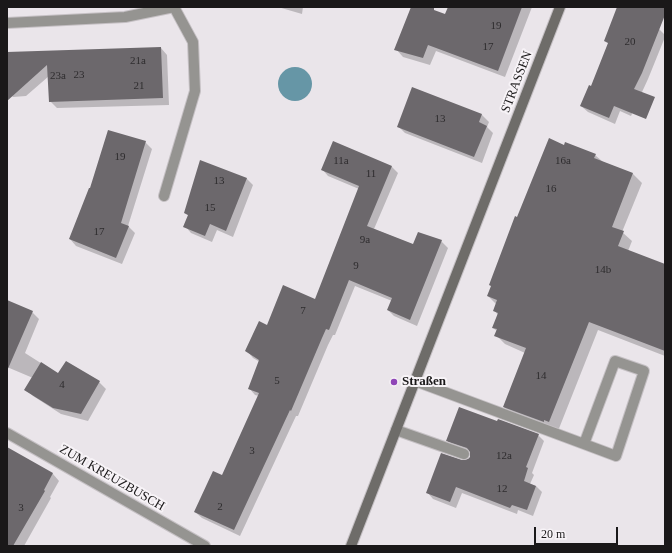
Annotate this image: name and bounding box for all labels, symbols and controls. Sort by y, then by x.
house number: 19 [490,19,502,33]
house number: 20 [624,35,636,49]
house number: 17 [482,40,494,54]
street label: STRASSEN [498,49,536,115]
house number: 21a [130,54,146,68]
house number: 23 [74,68,84,82]
house number: 23a [50,69,66,83]
house number: 21 [134,79,144,93]
house number: 13 [434,112,446,126]
house number: 19 [114,150,126,164]
house number: 11a [333,154,349,168]
house number: 16a [555,154,571,168]
house number: 11 [366,167,376,181]
house number: 13 [214,174,224,188]
house number: 16 [546,182,556,196]
house number: 15 [204,201,216,215]
house number: 17 [94,225,104,239]
house number: 9a [360,233,370,247]
house number: 9 [353,259,359,273]
house number: 14b [595,263,611,277]
house number: 7 [300,304,306,318]
house number: 14 [536,369,546,383]
house number: 5 [274,374,280,388]
place label: Straßen [402,374,446,390]
marker: Straßen [389,377,399,387]
house number: 4 [59,378,65,392]
street label: ZUM KREUZBUSCH [57,442,167,514]
house number: 3 [249,444,255,458]
house number: 12a [496,449,512,463]
house number: 12 [496,482,508,496]
house number: 2 [217,500,223,514]
house number: 3 [18,501,24,515]
scale bar [536,519,620,545]
text: 20 m [541,527,565,541]

